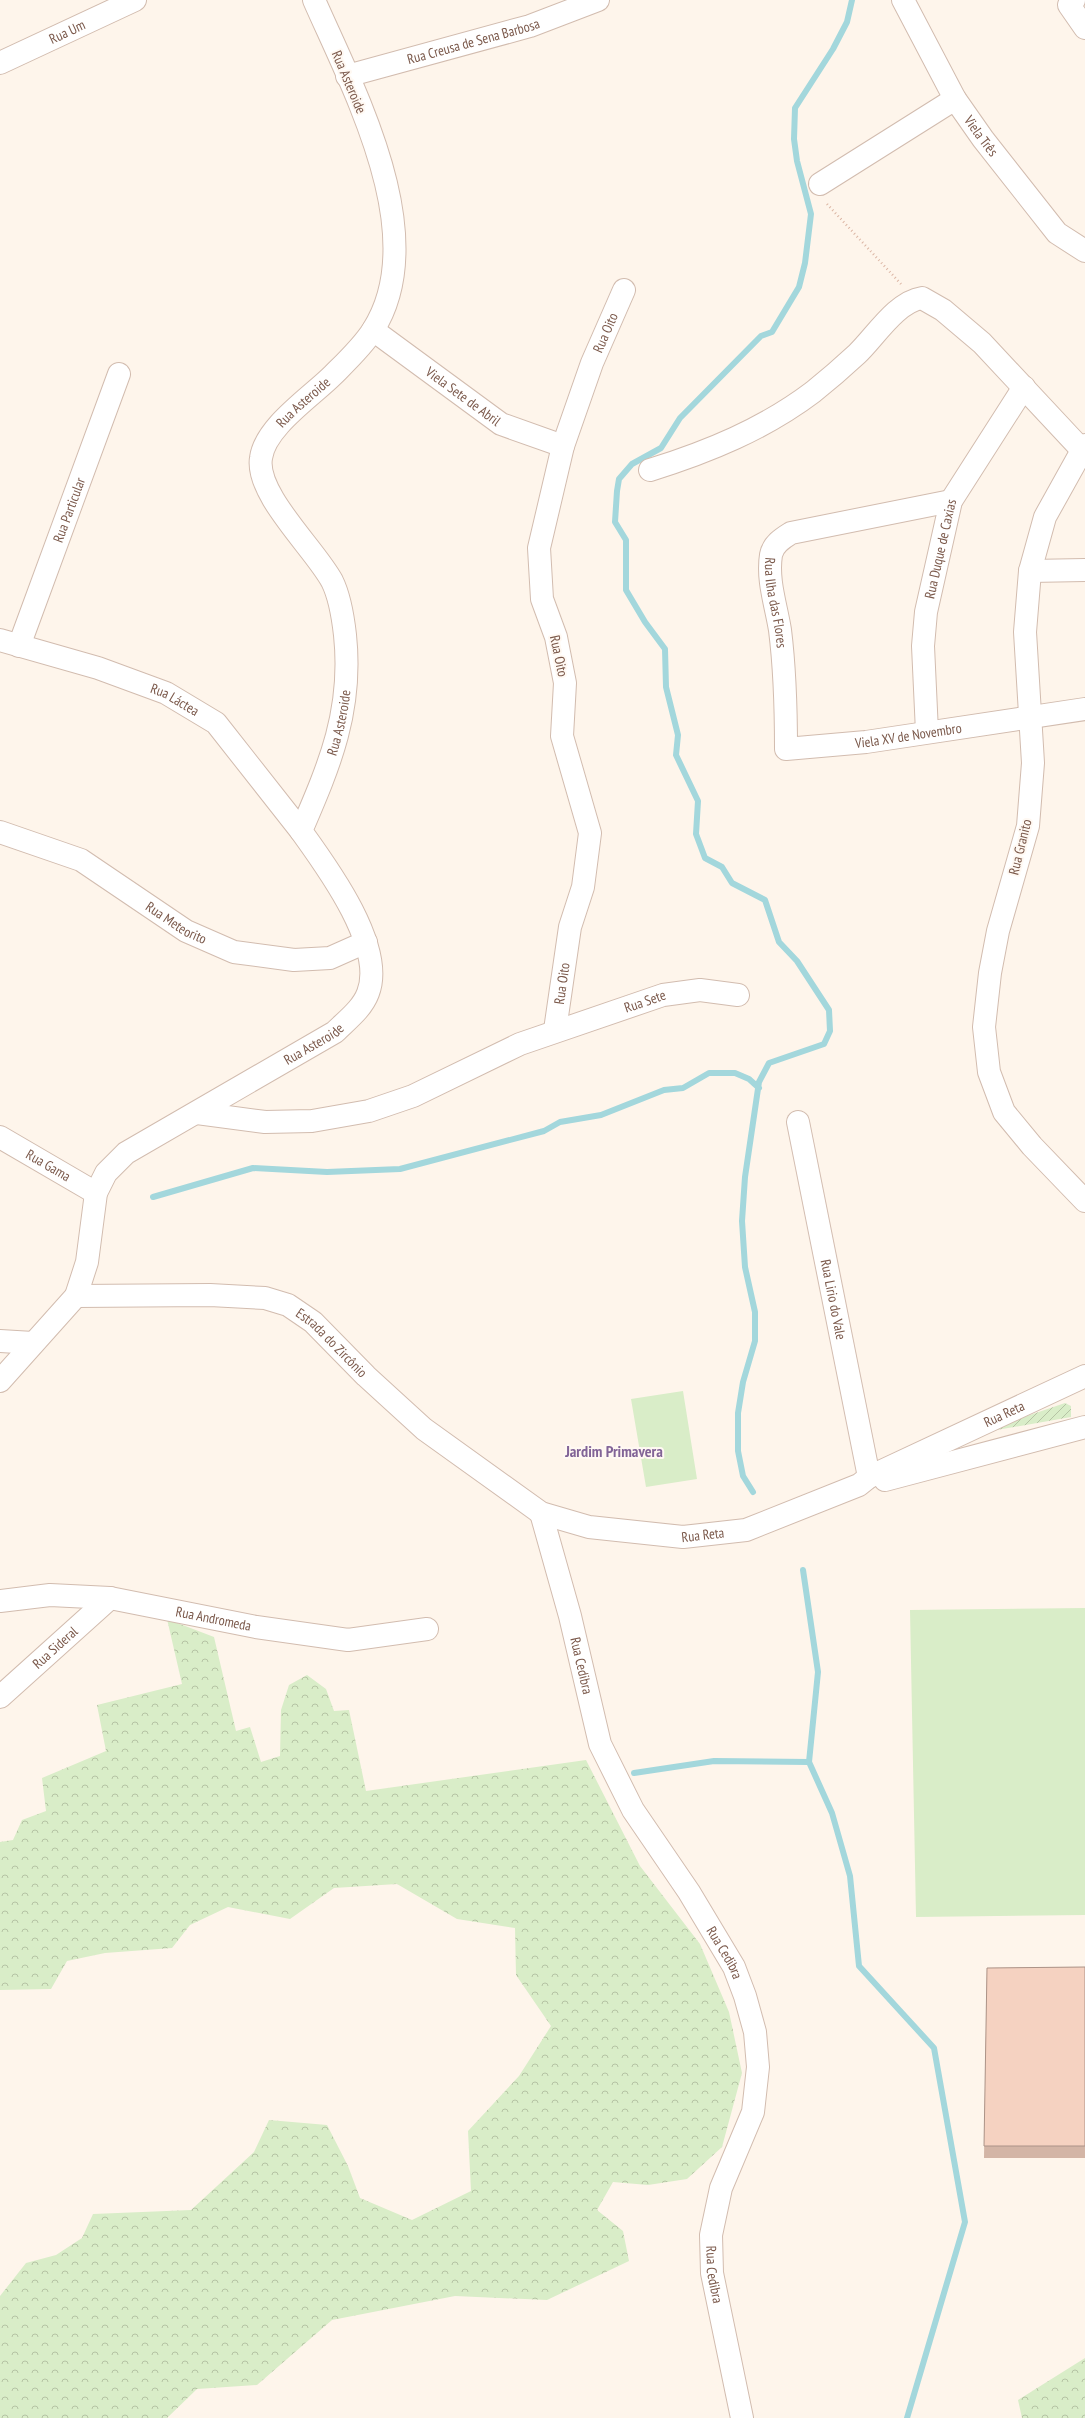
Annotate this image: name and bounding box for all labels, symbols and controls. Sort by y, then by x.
street label: Rua Creusa de Sena Barbosa [405,14,542,68]
street label: Rua Um [46,16,88,48]
street label: Rua Asteroide [328,48,370,116]
street label: Viela Três [960,111,1002,160]
street label: Rua Oito [589,310,622,355]
street label: Viela Sete de Abril [421,362,505,430]
street label: Rua Asteroide [272,373,334,431]
street label: Rua Particular [49,475,89,545]
street label: Rua Duque de Caxias [920,497,960,600]
street label: Rua Ilha das Flores [761,557,791,649]
street label: Rua Oito [546,634,572,678]
street label: Rua Láctea [148,679,202,720]
street label: Rua Asteroide [323,689,354,758]
street label: Viela XV de Novembro [853,719,963,752]
street label: Rua Granito [1004,817,1036,877]
street label: Rua Meteorito [142,897,209,948]
street label: Rua Oito [550,961,574,1006]
street label: Rua Sete [622,986,668,1017]
street label: Rua Asteroide [280,1019,348,1069]
street label: Rua Gama [23,1145,74,1185]
street label: Rua Lirio do Vale [817,1258,850,1341]
street label: Estrada do Zircônio [292,1304,371,1381]
street label: Rua Reta [981,1397,1027,1431]
district label: Jardim Primavera [564,1441,663,1461]
street label: Rua Reta [680,1523,725,1546]
street label: Rua Andromeda [174,1602,253,1635]
street label: Rua Sideral [29,1622,82,1673]
street label: Rua Cedibra [566,1635,597,1696]
street label: Rua Cedibra [703,1923,747,1981]
street label: Rua Cedibra [702,2246,727,2305]

